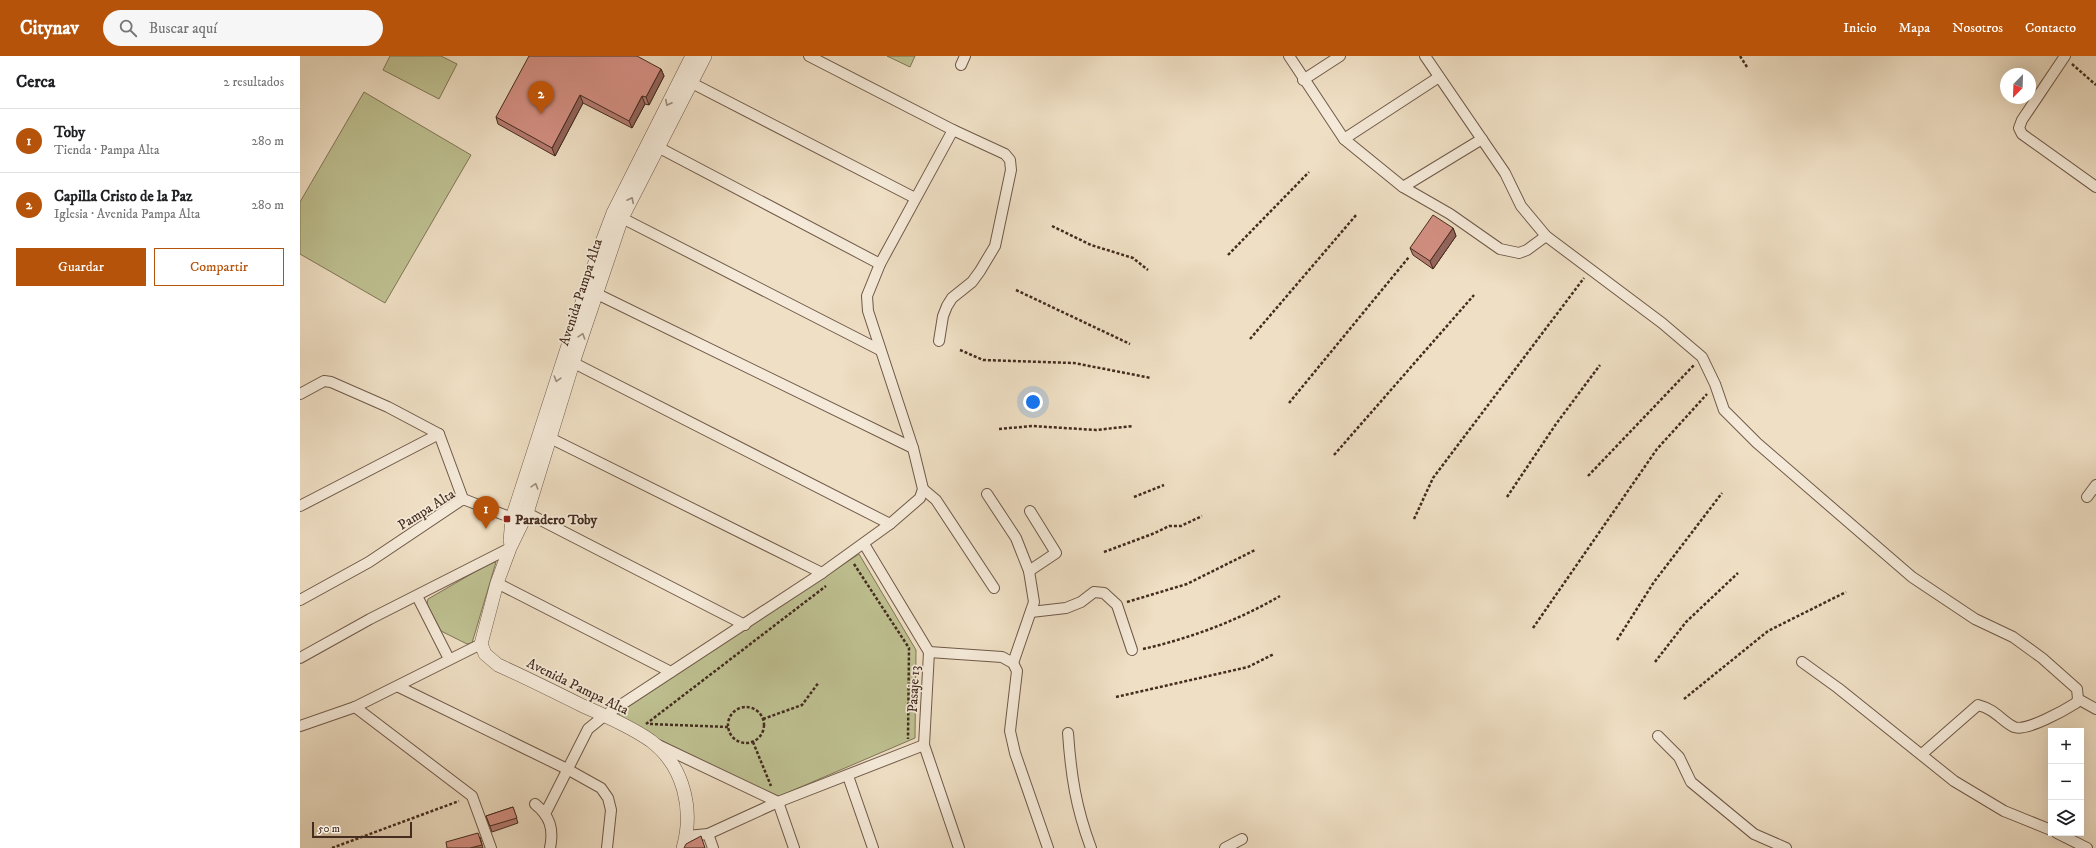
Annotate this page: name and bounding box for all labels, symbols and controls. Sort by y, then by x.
search box [103,10,383,46]
text: Citynav [20,17,79,40]
icon: search [117,17,139,39]
text: Buscar aquí [149,19,217,38]
text: Inicio [1843,19,1876,37]
text: Mapa [1898,19,1930,37]
text: Nosotros [1952,19,2003,37]
text: Contacto [2025,19,2076,37]
north arrow [2000,68,2036,104]
text: Cerca [16,71,55,93]
text: 2 resultados [223,74,284,90]
pin: 2 [528,81,554,114]
one-way arrow [665,99,673,106]
text: Toby [54,123,85,142]
text: 1 [27,133,31,149]
text: 280 m [252,133,284,149]
text: Tienda · Pampa Alta [54,142,159,158]
text: Capilla Cristo de la Paz [54,187,193,206]
text: 2 [26,197,32,213]
text: 280 m [252,197,284,213]
one-way arrow [626,197,634,205]
text: Iglesia · Avenida Pampa Alta [54,206,200,222]
street label: Avenida Pampa Alta [555,236,607,348]
button: Guardar [16,248,146,286]
button: Compartir [154,248,284,286]
one-way arrow [578,332,586,339]
one-way arrow [553,375,562,382]
your location [1023,392,1043,412]
one-way arrow [530,483,539,490]
street label: Pampa Alta [395,485,459,534]
pin: 1 [473,496,499,529]
place label: Paradero Toby [515,511,598,529]
marker: Paradero Toby [502,514,512,524]
street label: Avenida Pampa Alta [524,654,632,719]
street label: Pasaje 13 [904,665,924,713]
map controls [2048,728,2084,836]
button: + [2048,728,2084,764]
button: − [2048,764,2084,800]
button: layers [2048,800,2084,836]
scale bar [312,820,412,839]
text: 50 m [318,822,340,836]

